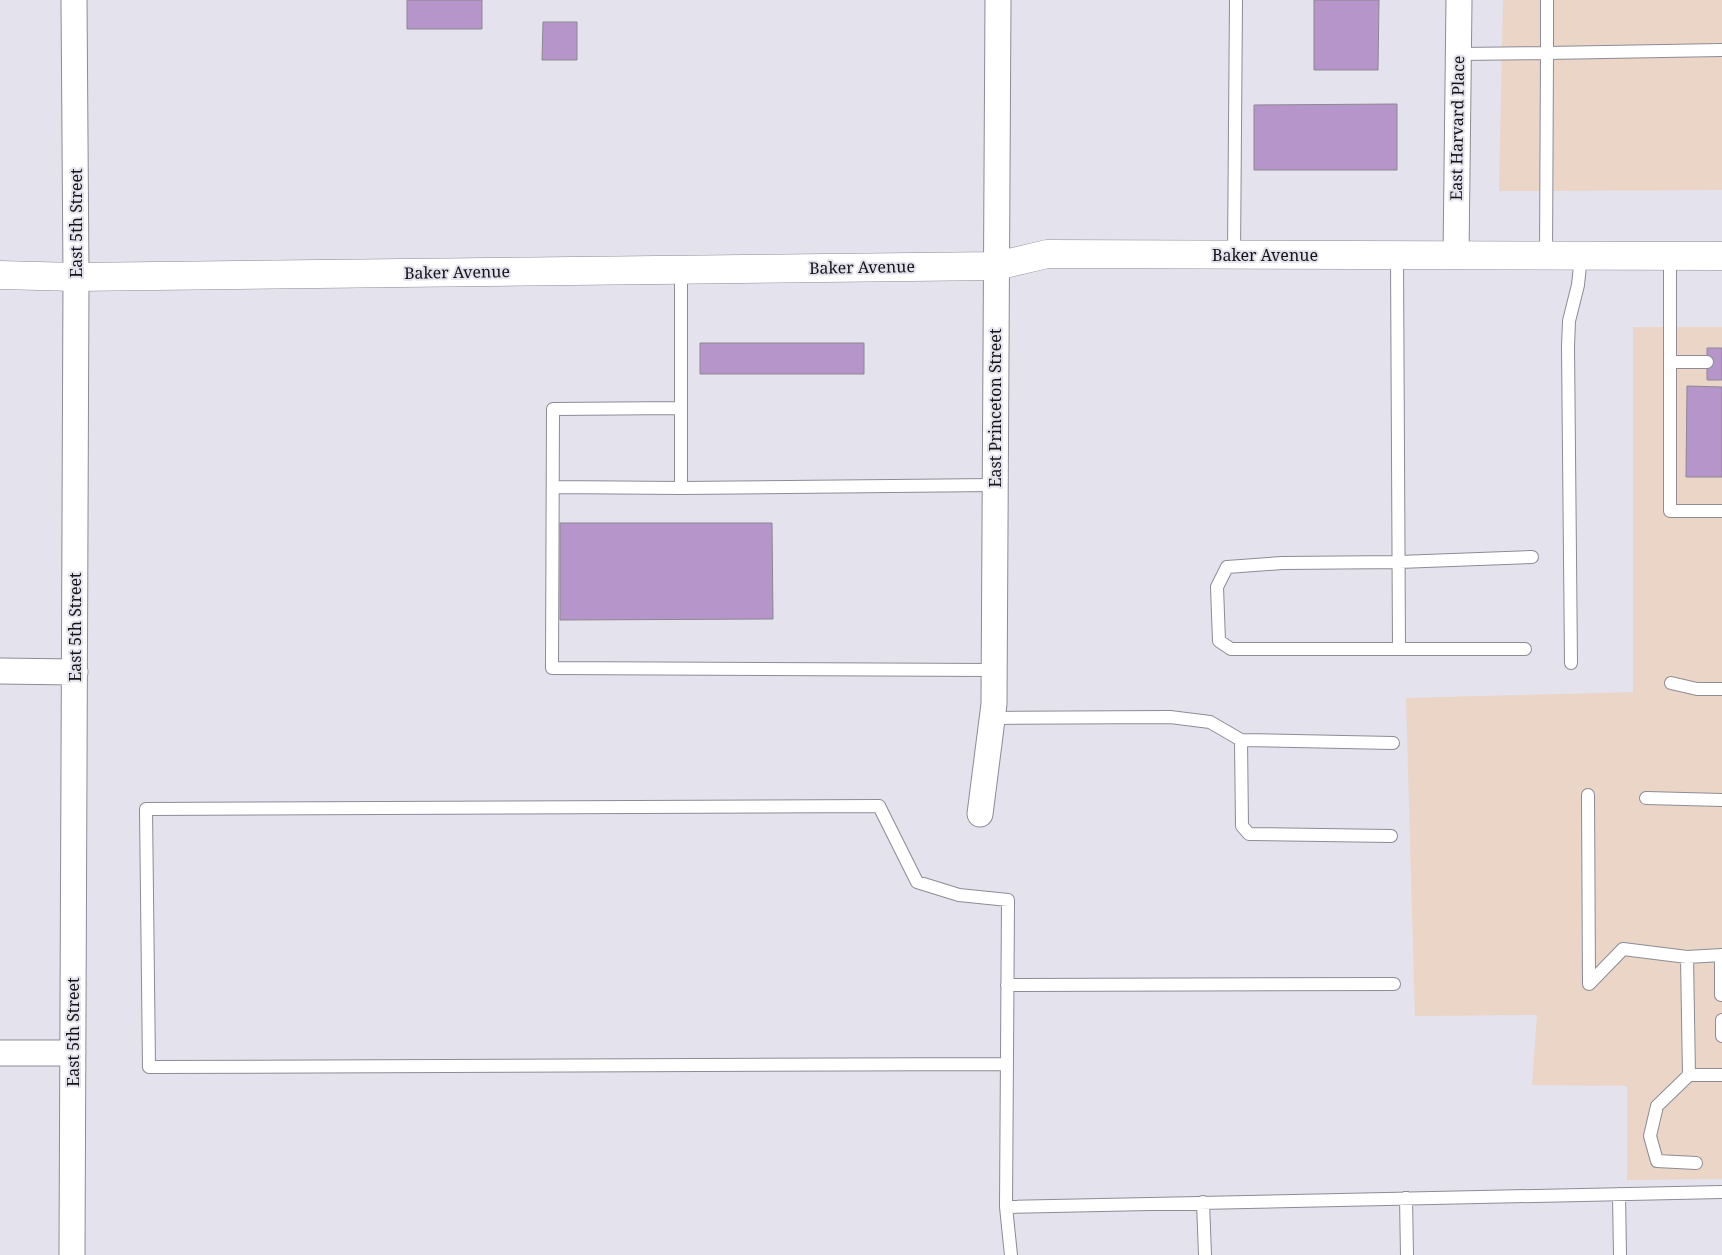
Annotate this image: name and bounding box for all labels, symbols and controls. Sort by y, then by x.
street label: East Harvard Place [1445,55,1469,201]
street label: East 5th Street [65,168,87,278]
street label: Baker Avenue [1212,244,1318,266]
street label: Baker Avenue [809,255,915,279]
street label: Baker Avenue [404,260,510,284]
street label: East Princeton Street [984,328,1006,488]
street label: East 5th Street [64,572,86,682]
street label: East 5th Street [62,977,84,1087]

